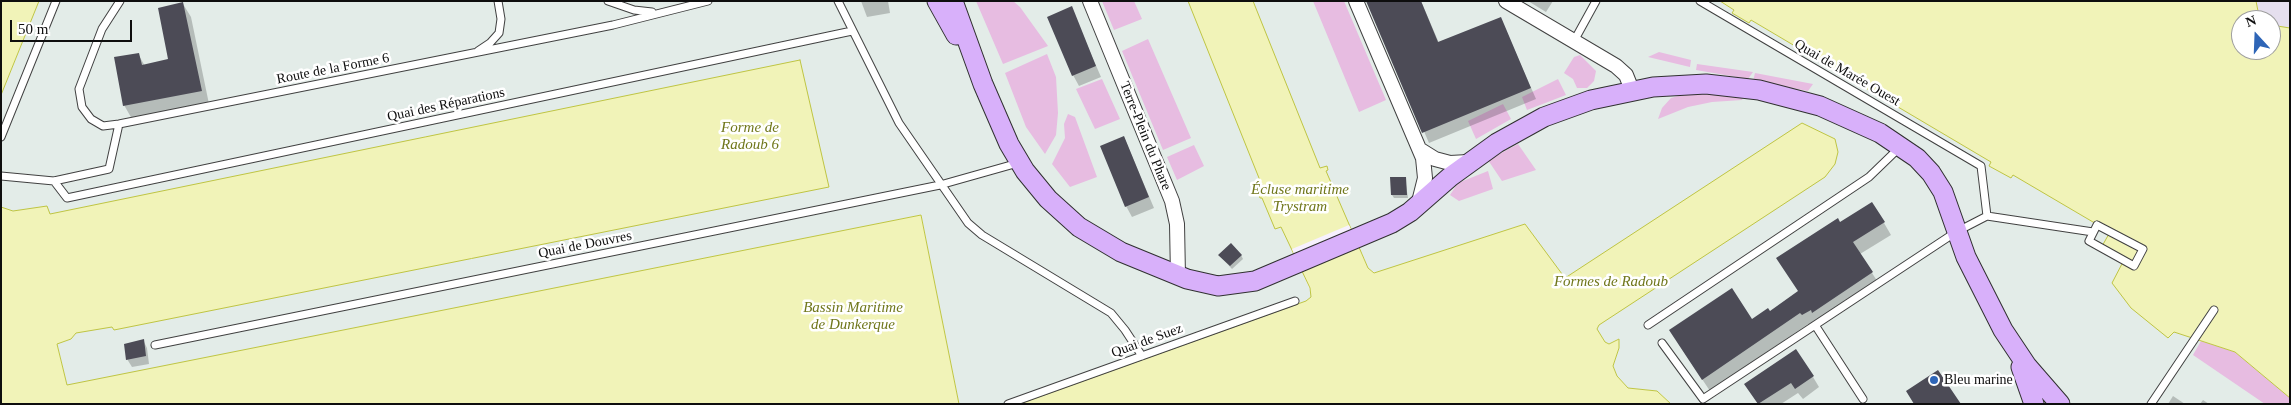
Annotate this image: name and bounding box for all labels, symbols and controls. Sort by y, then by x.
scale bar [12,10,135,42]
north arrow [2231,10,2281,60]
text: N [2244,13,2258,30]
text: 50 m [18,21,48,37]
street label: Quai de Marée Ouest [1791,36,1903,110]
street label: Route de la Forme 6 [275,50,391,88]
street label: Terre-Plein du Phare [1116,79,1174,193]
street label: Quai des Réparations [386,84,506,126]
water label: Forme de Radoub 6 [721,119,779,154]
water label: Écluse maritime Trystram [1251,181,1349,216]
street label: Quai de Douvres [537,228,633,262]
water label: Formes de Radoub [1554,273,1668,291]
water label: Bassin Maritime de Dunkerque [803,299,903,334]
street label: Quai de Suez [1109,320,1185,362]
place label: Bleu marine [1944,372,2013,388]
marker: Bleu marine [1928,374,1940,386]

